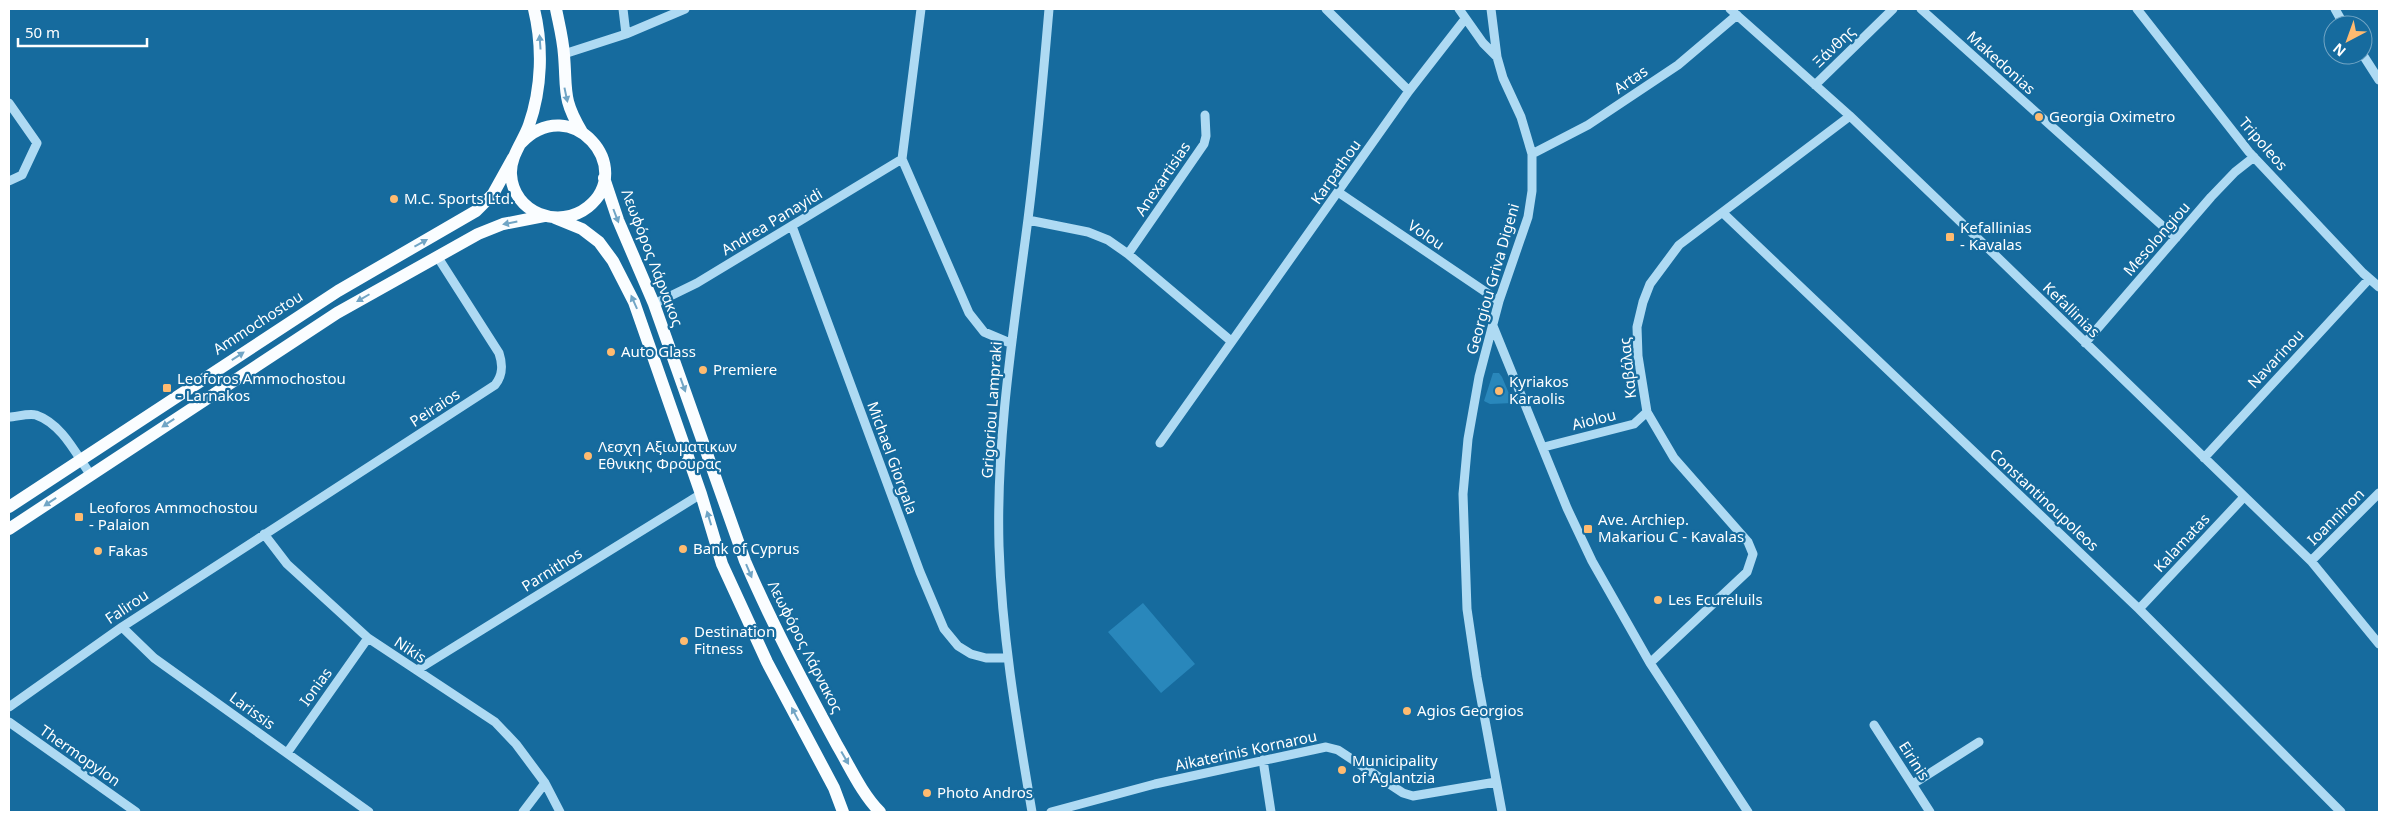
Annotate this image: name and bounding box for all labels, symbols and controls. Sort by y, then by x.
scale bar [18,15,146,47]
north arrow [2323,15,2373,65]
street label: Ξάνθης [1808,21,1859,71]
text: 50 m [25,22,60,42]
street label: Makedonias [1963,26,2040,98]
one-way arrow [536,34,544,50]
text: N [2329,39,2350,61]
street label: Artas [1610,61,1651,98]
one-way arrow [562,88,570,103]
place label: Georgia Oximetro [2049,106,2175,126]
marker: Georgia Oximetro [2033,111,2045,123]
street label: Tripoleos [2235,112,2292,174]
street label: Karpathou [1306,135,1365,208]
street label: Anexartisias [1130,137,1194,219]
street label: Andrea Panayidi [717,183,826,259]
street label: Λεωφόρος Λάρνακος [617,186,688,329]
place label: M.C. Sports Ltd. [404,188,514,208]
marker: M.C. Sports Ltd. [388,193,400,205]
street label: Mesolongiou [2119,197,2194,280]
street label: Georgiou Griva Digeni [1461,201,1523,357]
one-way arrow [613,209,621,223]
street label: Volou [1404,215,1449,254]
place label: Kefallinias - Kavalas [1960,217,2032,254]
one-way arrow [502,219,518,227]
marker: Kefallinias - Kavalas [1944,231,1956,243]
one-way arrow [414,239,427,248]
street label: Kefallinias [2039,277,2104,341]
street label: Ammochostou [209,286,306,359]
one-way arrow [357,293,370,302]
one-way arrow [629,295,637,309]
street label: Navarinou [2243,325,2308,392]
street label: Καβάλας [1614,337,1640,400]
place label: Auto Glass [621,341,696,361]
street label: Grigoriou Lampraki [976,341,1006,479]
marker: Auto Glass [605,346,617,358]
one-way arrow [231,351,245,361]
place label: Premiere [713,359,777,379]
marker: Premiere [697,364,709,376]
place label: Leoforos Ammochostou - Larnakos [177,368,346,405]
place label: Kyriakos Karaolis [1509,371,1569,408]
one-way arrow [680,378,687,393]
marker: Leoforos Ammochostou - Larnakos [161,382,173,394]
street label: Peiraios [406,384,463,431]
marker: Kyriakos Karaolis [1493,385,1505,397]
street label: Michael Giorgala [863,399,923,517]
street label: Aiolou [1570,404,1618,434]
one-way arrow [161,419,175,428]
place label: Λεσχη Αξιωματικων Εθνικης Φρουρας [598,436,737,473]
street label: Constantinoupoleos [1986,444,2103,555]
marker: Λεσχη Αξιωματικων Εθνικης Φρουρας [582,450,594,462]
street label: Ioanninon [2303,484,2368,549]
one-way arrow [43,497,57,507]
place label: Leoforos Ammochostou - Palaion [89,497,258,534]
place label: Ave. Archiep. Makariou C - Kavalas [1598,509,1744,546]
street label: Kalamatas [2149,509,2214,576]
one-way arrow [704,510,712,525]
marker: Leoforos Ammochostou - Palaion [73,511,85,523]
marker: Ave. Archiep. Makariou C - Kavalas [1582,523,1594,535]
place label: Bank of Cyprus [693,538,800,558]
place label: Fakas [108,540,148,560]
street label: Parnithos [517,543,586,596]
marker: Bank of Cyprus [677,543,689,555]
marker: Fakas [92,545,104,557]
one-way arrow [746,564,754,578]
street label: Λεωφόρος Λάρνακος [764,577,848,716]
street label: Falirou [101,584,152,628]
place label: Les Ecureluils [1668,589,1763,609]
marker: Les Ecureluils [1652,594,1664,606]
place label: Destination Fitness [694,621,775,658]
street label: Nikis [391,631,430,667]
marker: Destination Fitness [678,635,690,647]
street label: Ionias [294,663,336,710]
street label: Larissis [226,687,279,733]
place label: Agios Georgios [1417,700,1524,720]
marker: Agios Georgios [1401,705,1413,717]
one-way arrow [791,707,799,722]
street label: Thermopylon [36,720,125,790]
street label: Aikaterinis Kornarou [1173,725,1319,775]
street label: Eirinis [1895,737,1935,784]
place label: Municipality of Aglantzia [1352,750,1438,787]
one-way arrow [840,751,849,764]
marker: Municipality of Aglantzia [1336,764,1348,776]
place label: Photo Andros [937,782,1033,802]
marker: Photo Andros [921,787,933,799]

